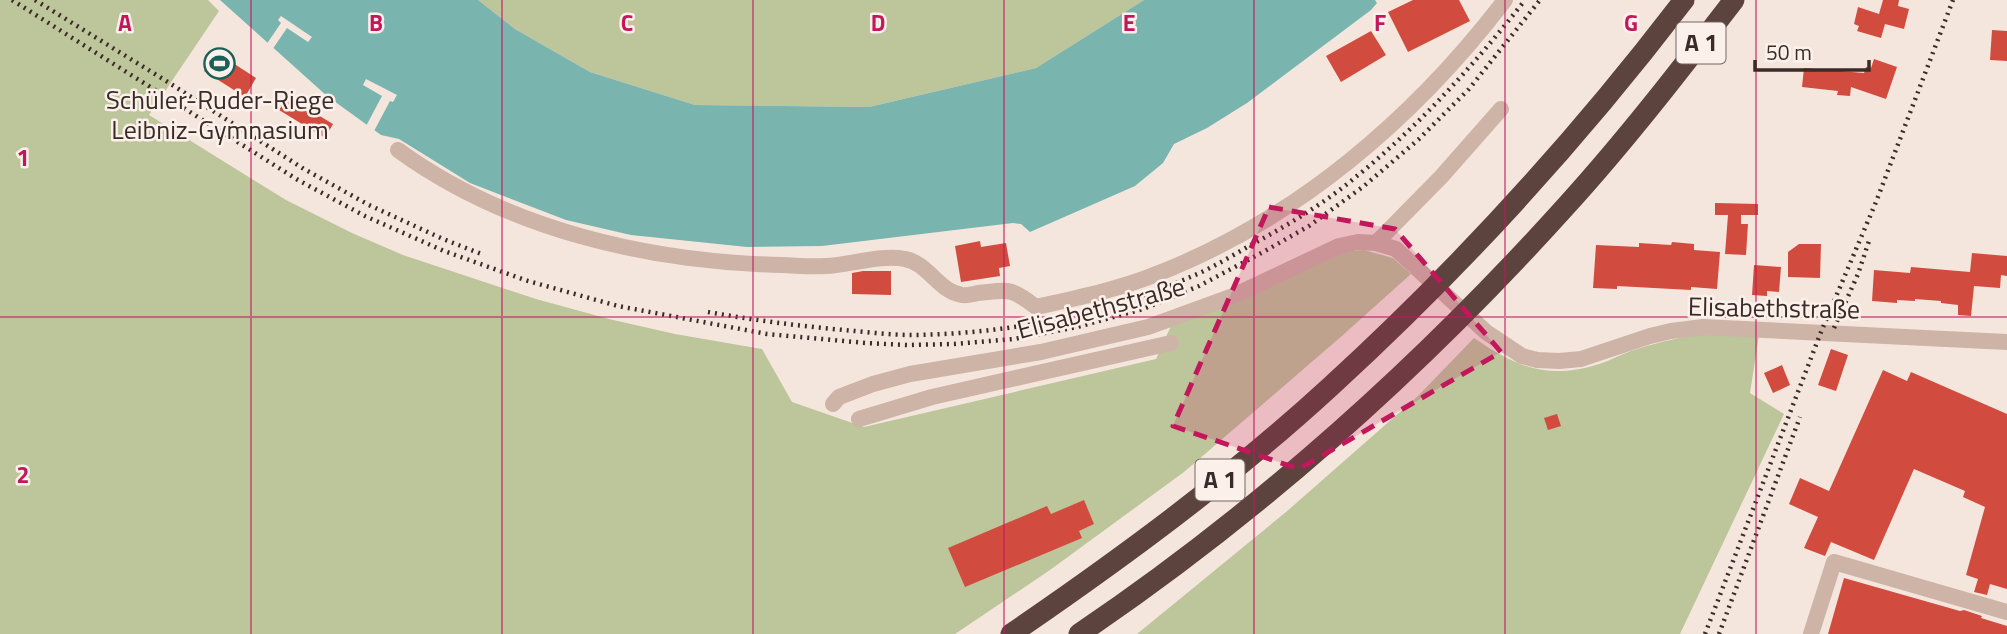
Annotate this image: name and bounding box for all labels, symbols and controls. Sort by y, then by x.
text: A [118,5,132,40]
text: B [369,5,383,40]
text: C [621,5,633,40]
text: D [871,5,885,40]
text: E [1123,5,1135,40]
text: F [1374,5,1386,40]
text: G [1624,5,1638,40]
road number: A 1 [1676,23,1726,64]
scale bar [1755,28,1869,72]
text: 50 m [1766,36,1812,68]
sports icon: Schüler-Ruder-Riege Leibniz-Gymnasium [203,47,237,81]
place label: Schüler-Ruder-Riege Leibniz-Gymnasium [106,80,334,149]
text: 1 [17,140,29,175]
street label: Elisabethstraße [1013,266,1189,349]
street label: Elisabethstraße [1688,286,1860,329]
text: 2 [17,457,29,492]
road number: A 1 [1196,460,1244,500]

